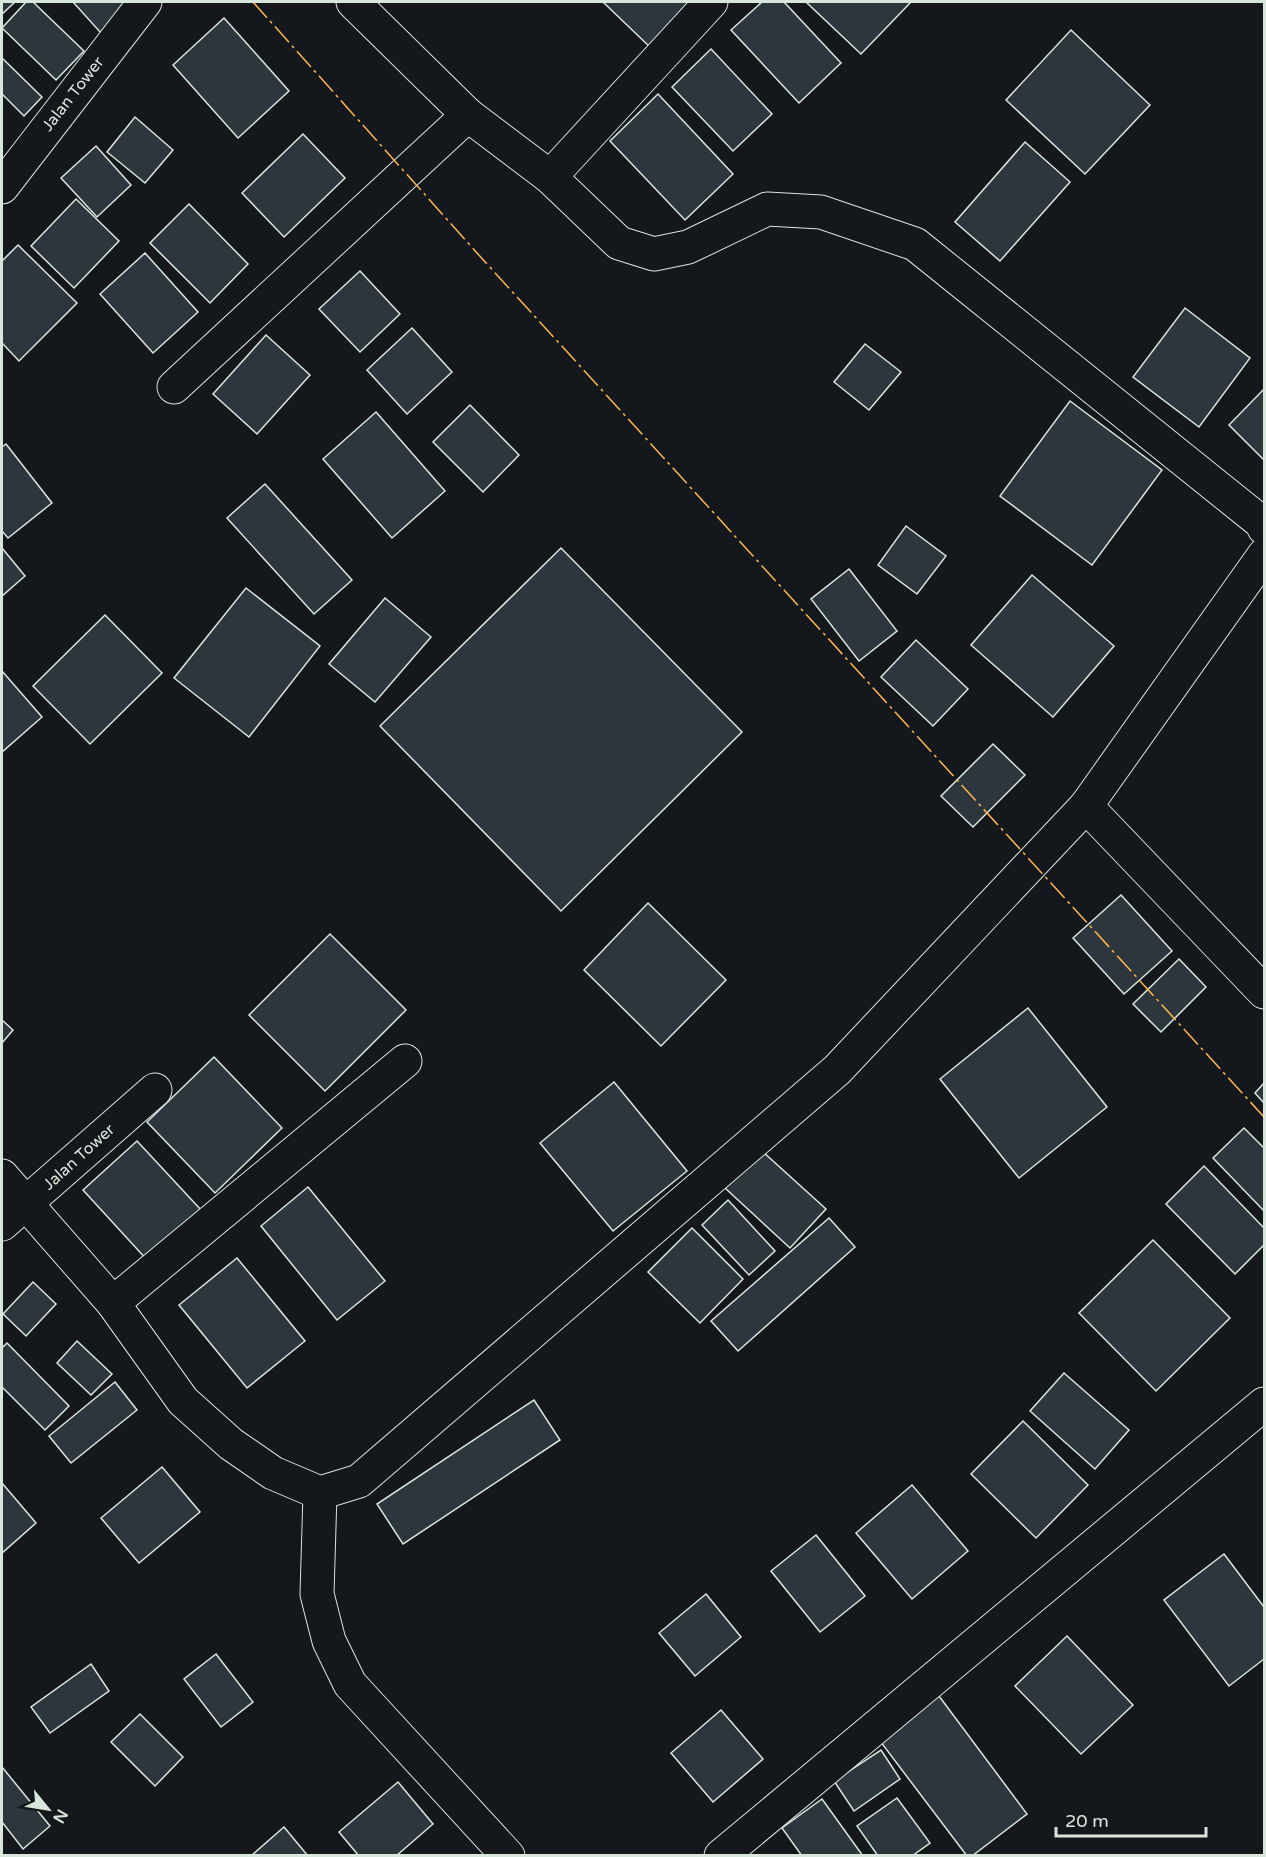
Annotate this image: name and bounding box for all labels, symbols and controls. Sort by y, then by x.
street label: Jalan Tower [38,52,109,135]
street label: Jalan Tower [39,1119,120,1194]
north arrow [18,1779,78,1839]
scale bar [1056,1800,1206,1838]
text: N [48,1805,72,1827]
text: 20 m [1065,1810,1109,1832]

